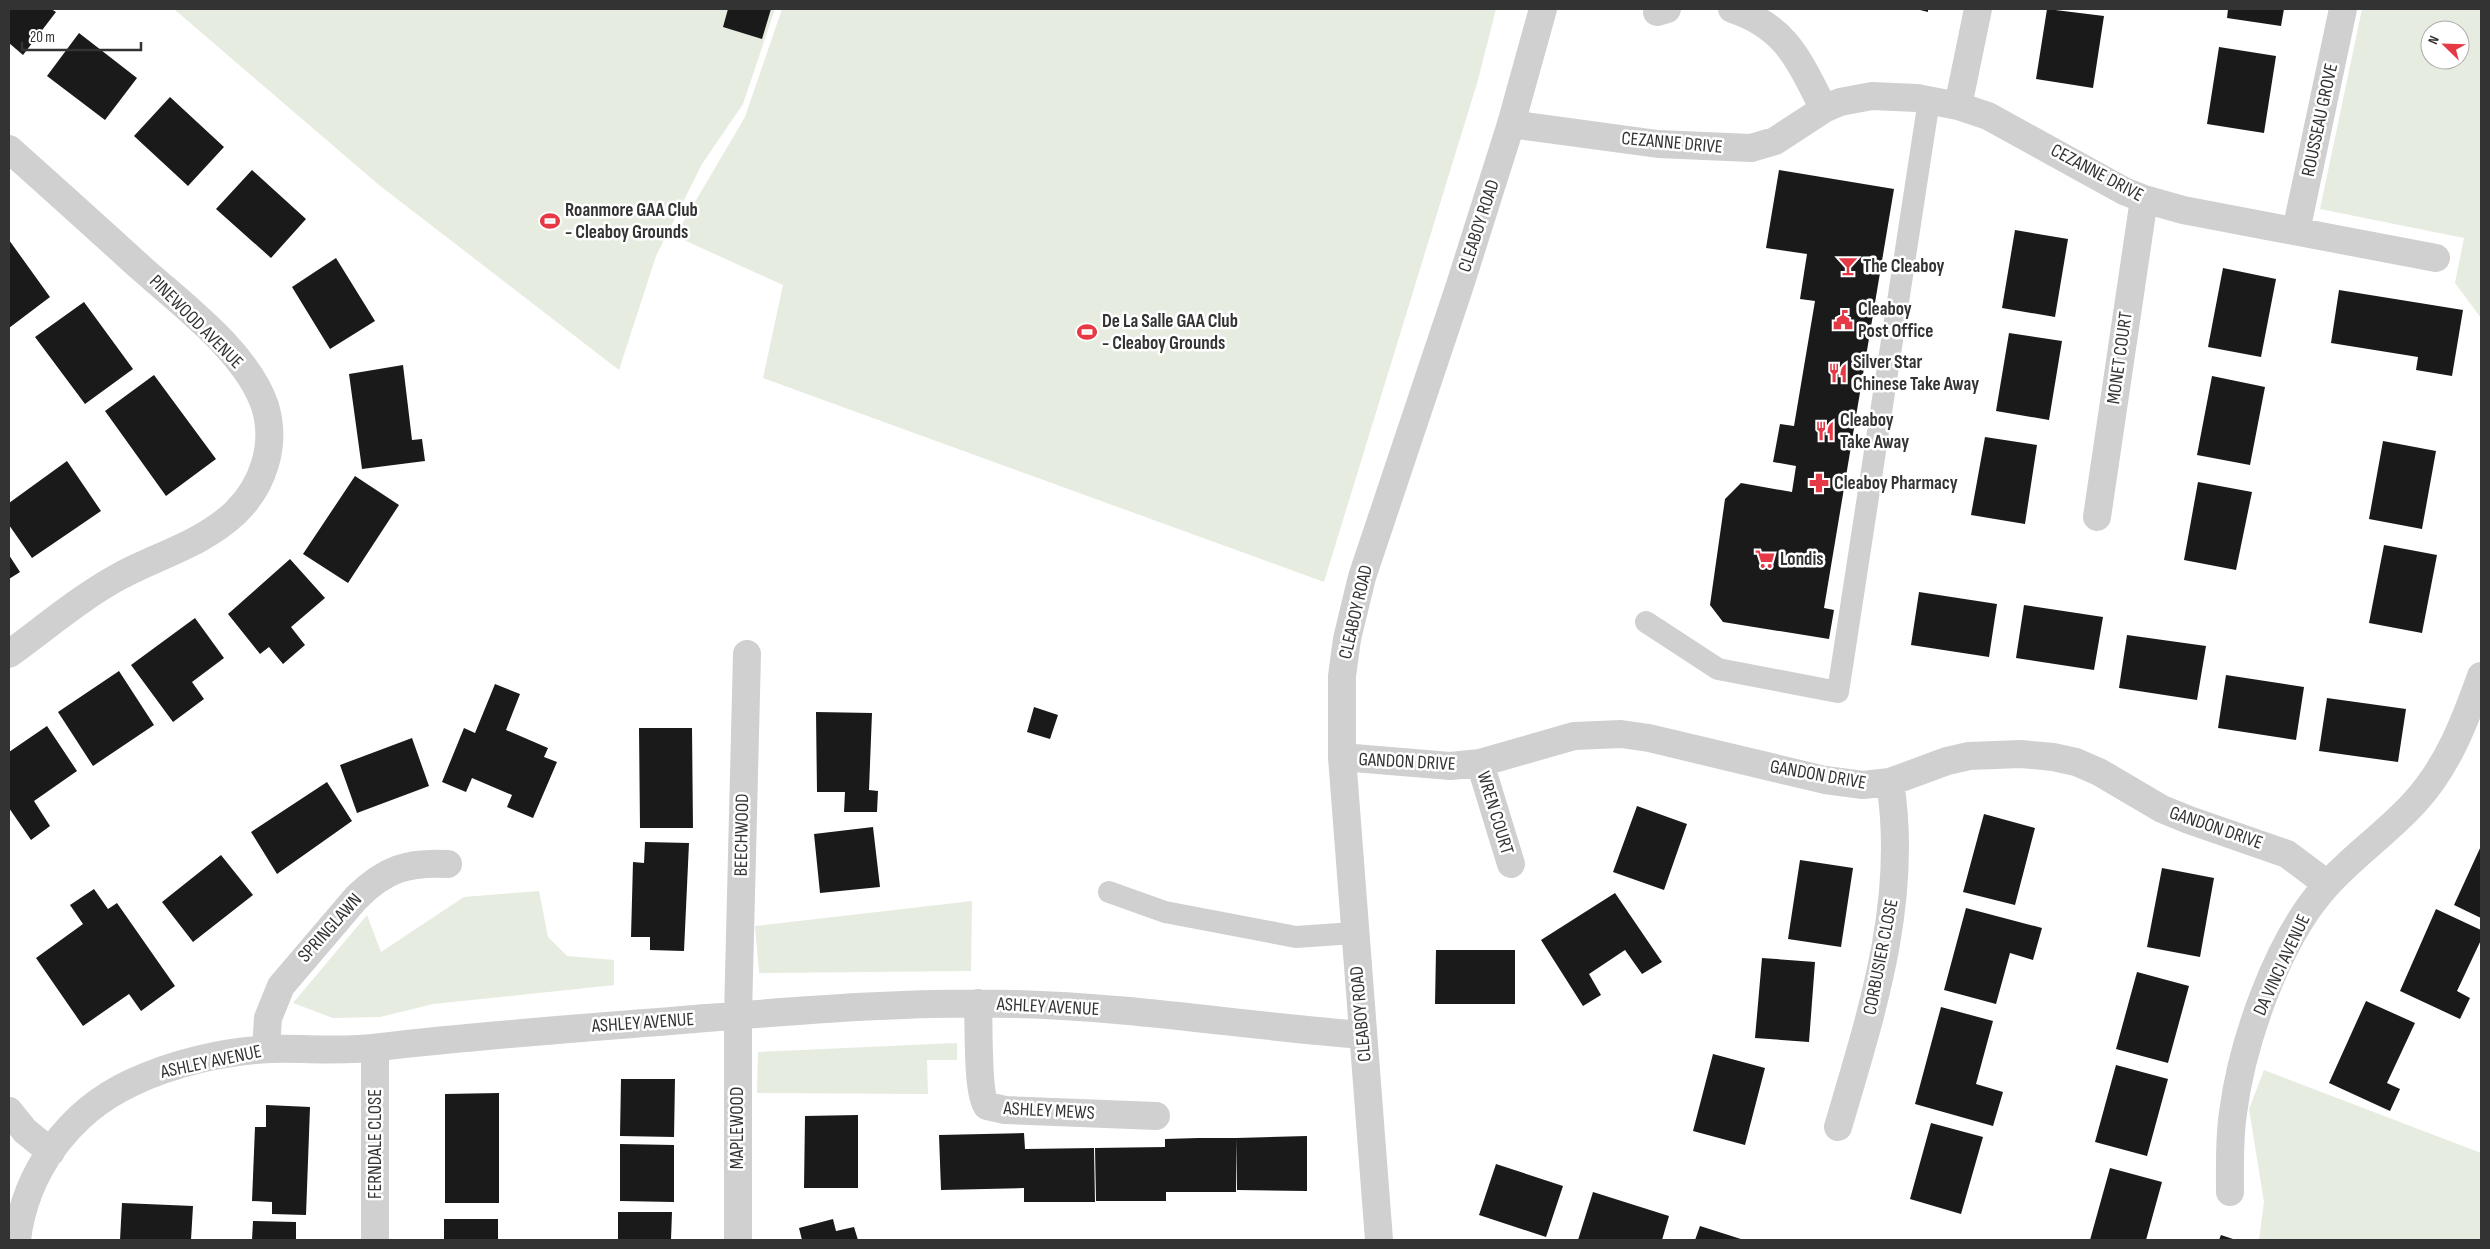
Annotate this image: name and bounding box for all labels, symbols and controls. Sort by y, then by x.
scale bar [22,20,141,52]
north arrow [2420,20,2470,70]
text: 20 m [30,28,55,47]
text: N [2424,33,2443,47]
street label: ROUSSEAU GROVE [2297,61,2343,179]
street label: CEZANNE DRIVE [1620,127,1724,159]
street label: CEZANNE DRIVE [2047,139,2147,207]
street label: CLEABOY ROAD [1453,177,1505,275]
place label: Roanmore GAA Club - Cleaboy Grounds [565,199,698,244]
sports icon: Roanmore GAA Club - Cleaboy Grounds [539,210,561,232]
bar icon: The Cleaboy [1837,255,1859,277]
place label: The Cleaboy [1863,255,1945,278]
street label: PINEWOOD AVENUE [144,270,248,374]
place label: Cleaboy Post Office [1858,298,1933,343]
public building icon: Cleaboy Post Office [1832,309,1854,331]
place label: De La Salle GAA Club - Cleaboy Grounds [1102,310,1238,355]
street label: MONET COURT [2102,310,2138,406]
sports icon: De La Salle GAA Club - Cleaboy Grounds [1076,321,1098,343]
place label: Silver Star Chinese Take Away [1853,351,1979,396]
restaurant icon: Silver Star Chinese Take Away [1827,362,1849,384]
place label: Cleaboy Take Away [1840,409,1909,454]
restaurant icon: Cleaboy Take Away [1814,420,1836,442]
pharmacy icon: Cleaboy Pharmacy [1808,472,1830,494]
place label: Cleaboy Pharmacy [1834,472,1958,495]
supermarket icon: Londis [1754,548,1776,570]
place label: Londis [1780,548,1824,571]
street label: CLEABOY ROAD [1334,563,1378,661]
street label: GANDON DRIVE [1358,748,1456,776]
street label: GANDON DRIVE [1768,755,1868,795]
street label: WREN COURT [1471,769,1519,858]
street label: BEECHWOOD [730,793,754,877]
street label: GANDON DRIVE [2166,801,2266,855]
street label: SPRINGLAWN [293,889,367,967]
street label: CORBUSIER CLOSE [1858,897,1904,1017]
street label: DA VINCI AVENUE [2248,911,2316,1019]
street label: CLEABOY ROAD [1345,965,1377,1063]
street label: ASHLEY AVENUE [995,993,1100,1021]
street label: ASHLEY AVENUE [590,1008,695,1038]
street label: ASHLEY AVENUE [157,1040,264,1084]
street label: MAPLEWOOD [726,1087,749,1169]
street label: FERNDALE CLOSE [364,1089,387,1199]
street label: ASHLEY MEWS [1002,1097,1095,1125]

